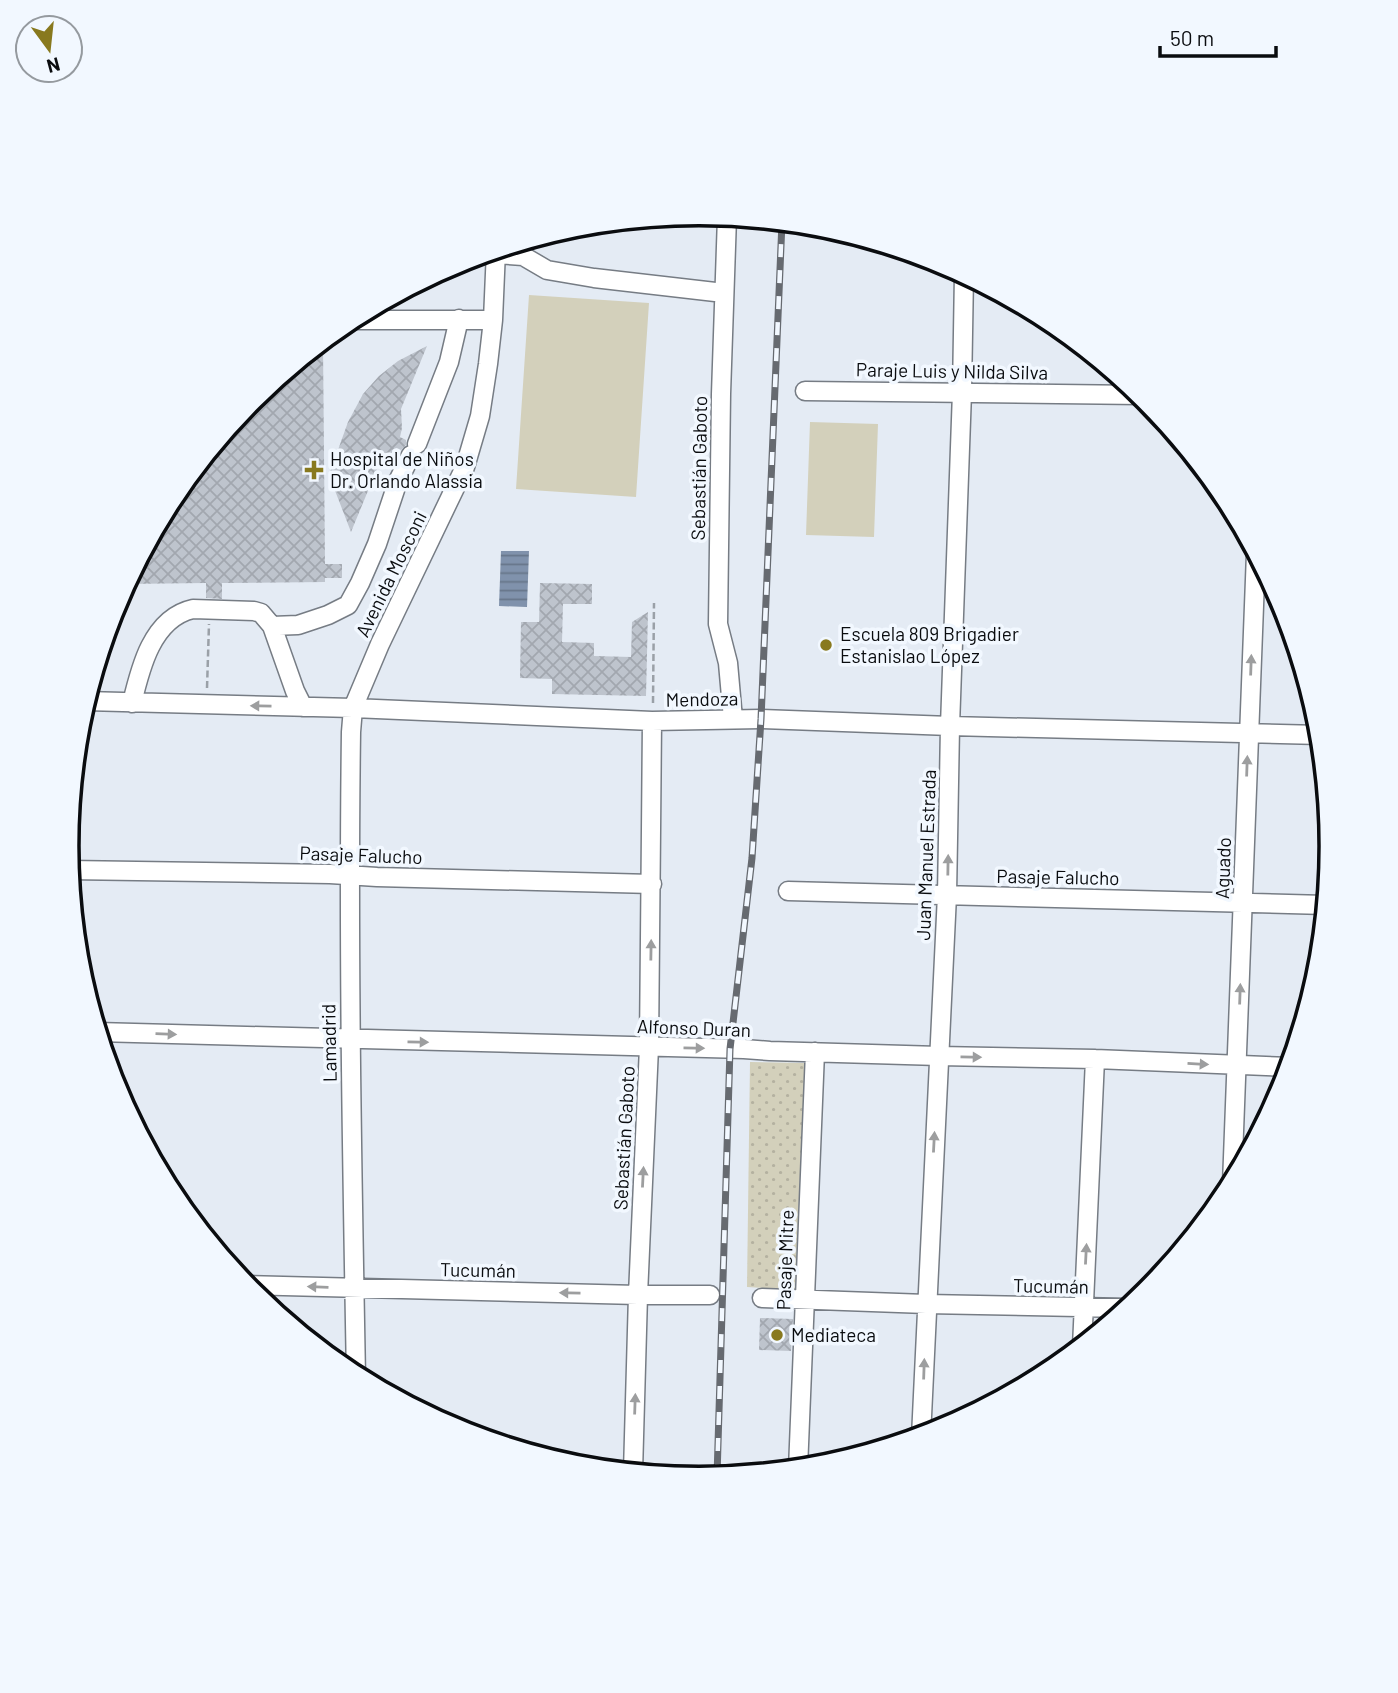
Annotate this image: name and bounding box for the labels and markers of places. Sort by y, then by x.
place label: Hospital de Niños Dr. Orlando Alassia [330,447,483,492]
marker: Hospital de Niños Dr. Orlando Alassia [304,460,324,480]
place label: Escuela 809 Brigadier Estanislao López [840,622,1019,667]
marker: Escuela 809 Brigadier Estanislao López [818,637,834,653]
place label: Mediateca [791,1323,876,1346]
marker: Mediateca [769,1327,785,1343]

